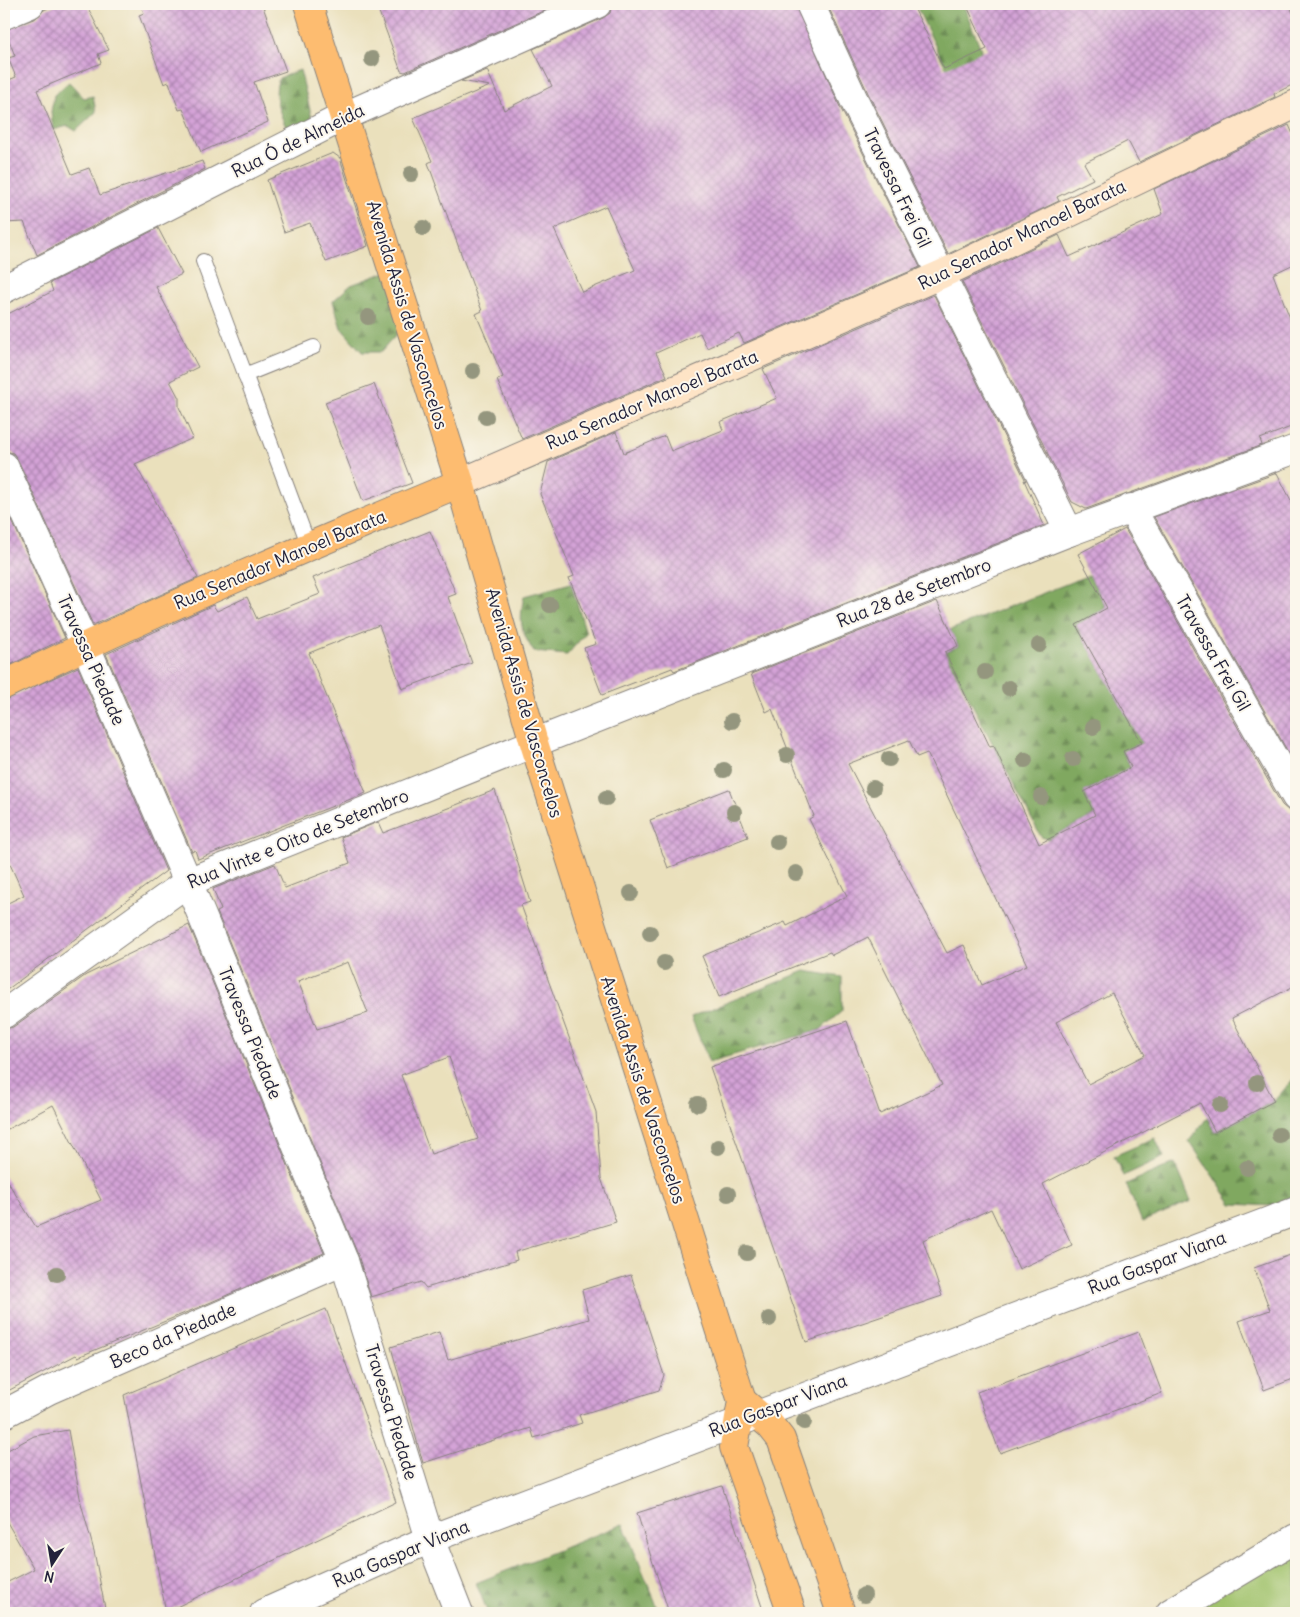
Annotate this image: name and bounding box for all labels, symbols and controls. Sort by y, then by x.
street label: Rua Ó de Almeida [228,98,368,183]
street label: Travessa Frei Gil [859,124,936,251]
street label: Rua Senador Manoel Barata [914,174,1129,295]
street label: Avenida Assis de Vasconcelos [362,198,453,432]
street label: Rua Senador Manoel Barata [542,344,761,455]
street label: Rua Senador Manoel Barata [170,504,389,615]
street label: Rua 28 de Setembro [833,552,994,633]
street label: Avenida Assis de Vasconcelos [481,585,568,820]
street label: Travessa Piedade [52,591,131,729]
street label: Travessa Frei Gil [1171,591,1256,715]
street label: Rua Vinte e Oito de Setembro [184,783,412,894]
street label: Travessa Piedade [213,963,287,1102]
street label: Avenida Assis de Vasconcelos [596,973,691,1206]
street label: Rua Gaspar Viana [1084,1226,1229,1299]
street label: Beco da Piedade [106,1297,239,1374]
street label: Travessa Piedade [360,1341,423,1482]
street label: Rua Gaspar Viana [705,1369,850,1442]
street label: Rua Gaspar Viana [329,1514,473,1593]
north arrow [28,1540,78,1590]
text: N [43,1567,56,1587]

